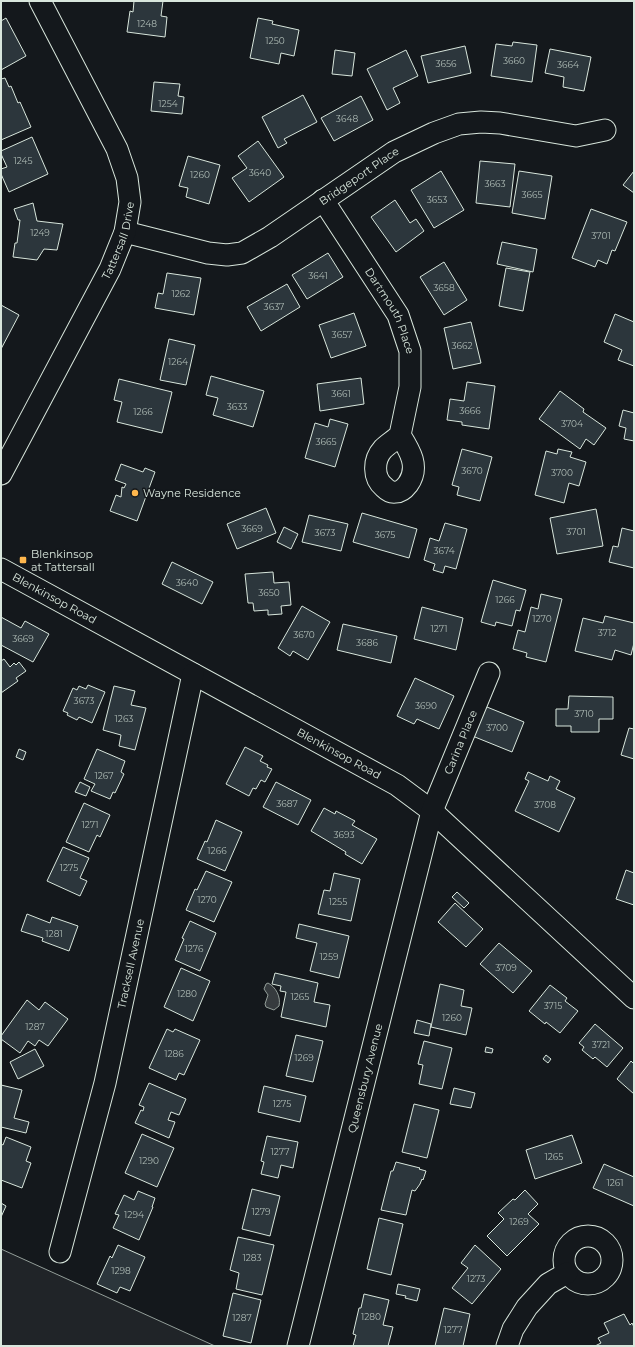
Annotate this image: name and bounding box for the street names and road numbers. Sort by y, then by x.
street label: Bridgeport Place [316,144,401,208]
street label: Tattersall Drive [99,200,137,282]
street label: Dartmouth Place [362,265,418,356]
street label: Blenkinsop Road [10,570,99,627]
street label: Carina Place [441,708,480,776]
street label: Blenkinsop Road [294,725,384,782]
street label: Tracksell Avenue [114,917,147,1010]
street label: Queensbury Avenue [345,1022,386,1134]

